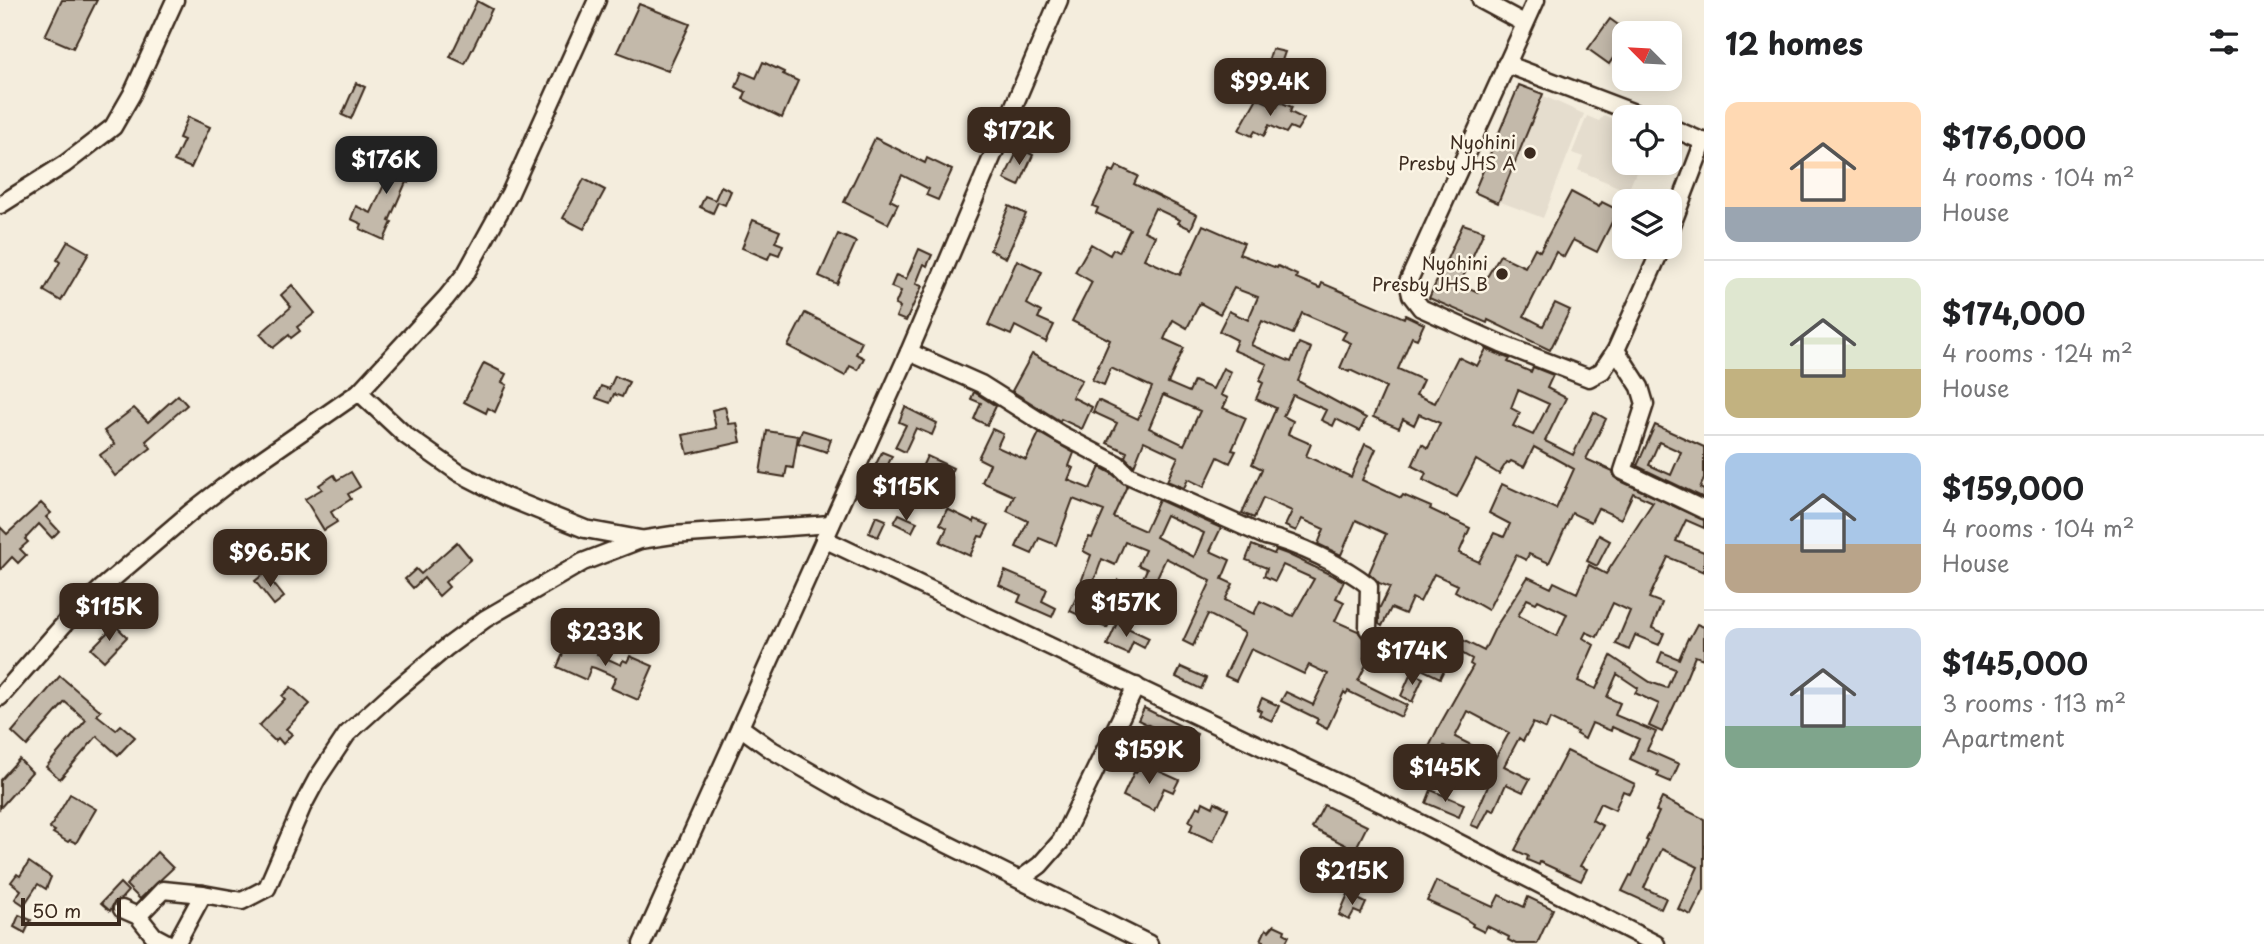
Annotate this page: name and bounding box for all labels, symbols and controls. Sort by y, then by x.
text: 12 homes [1725,20,1863,65]
north arrow [1612,21,1682,91]
map controls [1612,21,1682,259]
icon: filters [2205,23,2243,61]
pin: $99.4K [1213,58,1327,118]
text: $99.4K [1230,63,1310,98]
button: locate [1612,105,1682,175]
pin: $172K [970,108,1068,167]
text: $172K [983,112,1055,147]
text: $176,000 [1942,114,2086,159]
place label: Nyohini Presby JHS A [1398,128,1516,176]
icon: home [1781,130,1865,214]
pin: $176K [337,136,435,196]
text: $176K [351,141,421,176]
marker: Nyohini Presby JHS A [1522,145,1538,161]
text: 4 rooms · 104 m² [1942,159,2135,194]
button: layers [1612,189,1682,259]
text: House [1942,194,2009,229]
place label: Nyohini Presby JHS B [1372,249,1488,297]
marker: Nyohini Presby JHS B [1494,266,1510,282]
text: $174,000 [1942,290,2085,335]
icon: home [1781,306,1865,390]
text: 4 rooms · 124 m² [1942,335,2133,370]
text: House [1942,370,2009,405]
pin: $115K [857,463,955,523]
text: $159,000 [1942,465,2084,510]
text: $115K [872,468,940,503]
icon: home [1781,481,1865,565]
text: 4 rooms · 104 m² [1942,510,2135,545]
pin: $96.5K [213,530,327,589]
text: $96.5K [229,534,311,569]
text: House [1942,545,2009,580]
pin: $157K [1077,580,1175,639]
pin: $115K [60,584,158,643]
text: $157K [1091,584,1161,619]
text: $115K [75,588,143,623]
pin: $233K [556,608,654,668]
text: $233K [567,613,643,648]
pin: $174K [1363,628,1461,687]
text: $174K [1377,632,1447,667]
text: $145,000 [1942,640,2088,685]
icon: home [1781,656,1865,740]
text: 3 rooms · 113 m² [1942,685,2126,720]
text: Apartment [1942,720,2065,755]
pin: $159K [1100,726,1198,786]
text: $159K [1114,731,1184,766]
pin: $145K [1396,744,1494,804]
text: $145K [1409,749,1481,784]
pin: $215K [1303,848,1401,907]
text: $215K [1316,852,1388,887]
scale bar [21,895,121,927]
text: 50 m [32,896,81,924]

